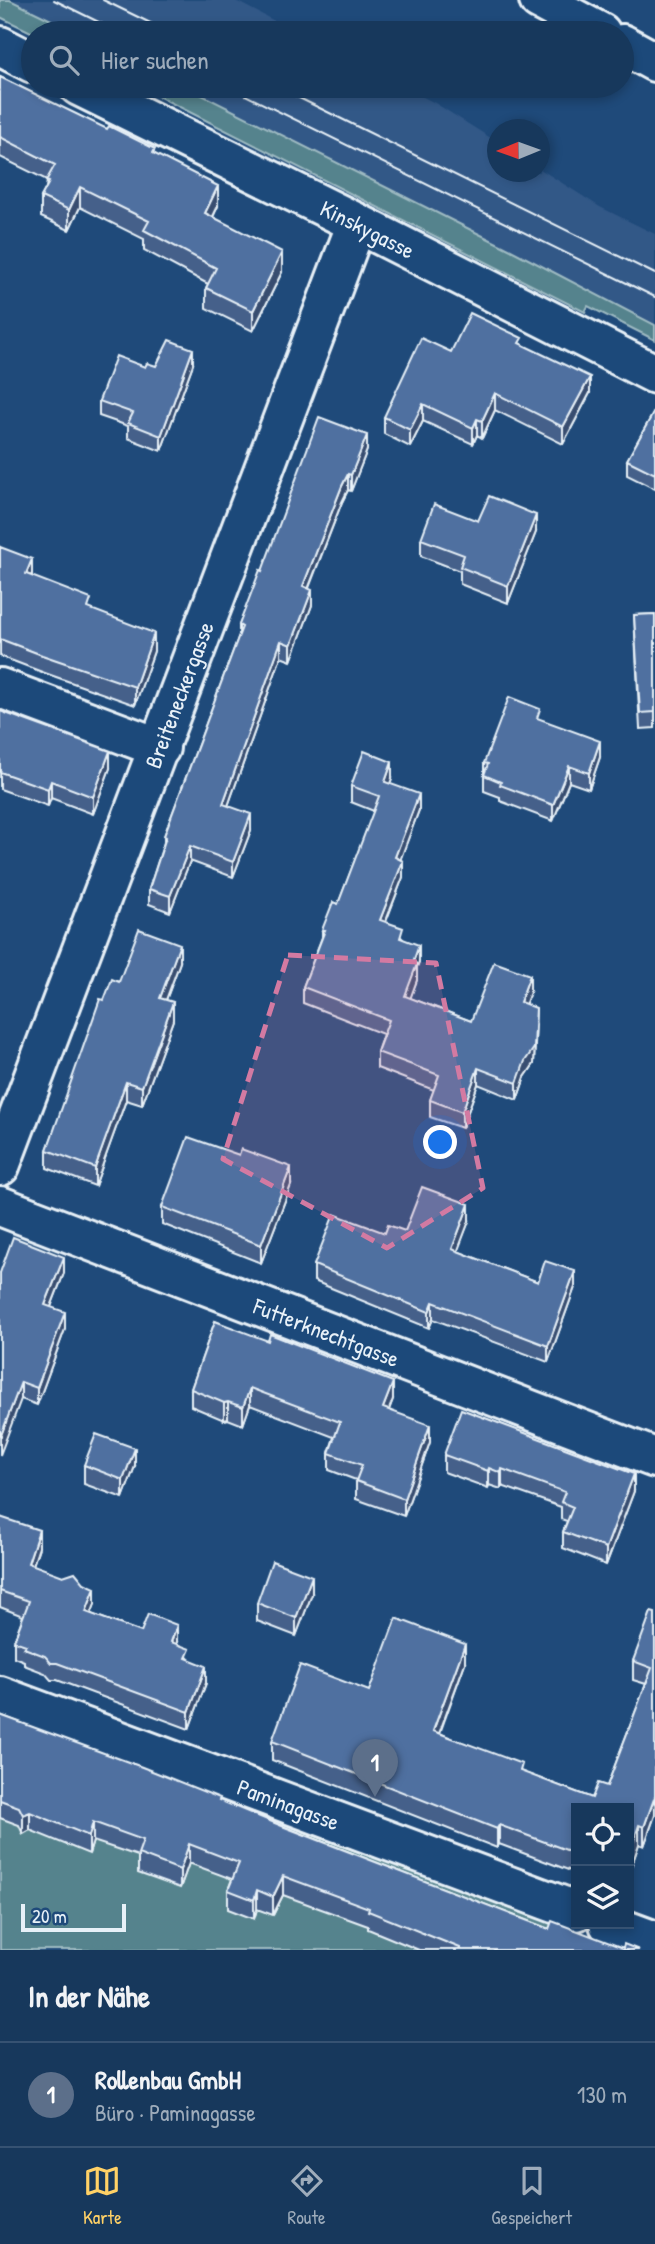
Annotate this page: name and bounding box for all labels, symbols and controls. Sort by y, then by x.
search box [21,21,634,98]
icon: search [45,41,83,79]
text: Hier suchen [101,42,209,77]
north arrow [487,119,550,182]
street label: Kinskygasse [315,192,420,265]
street label: Breiteneckergasse [137,617,220,772]
your location [423,1125,457,1159]
street label: Futterknechtgasse [249,1289,404,1374]
pin: 1 [352,1739,398,1797]
street label: Paminagasse [233,1771,344,1837]
map controls [571,1803,634,1929]
button: locate [571,1803,634,1866]
button: layers [571,1866,634,1929]
scale bar [21,1901,126,1933]
text: 20 m [32,1903,67,1929]
text: In der Nähe [28,1976,150,2016]
text: Rollenbau GmbH [95,2062,241,2097]
text: 1 [47,2079,55,2110]
text: 130 m [577,2079,627,2110]
text: Büro · Paminagasse [95,2097,256,2128]
tab: Karte [83,2162,122,2230]
tab: Route [288,2162,326,2230]
tab: Gespeichert [491,2162,572,2230]

